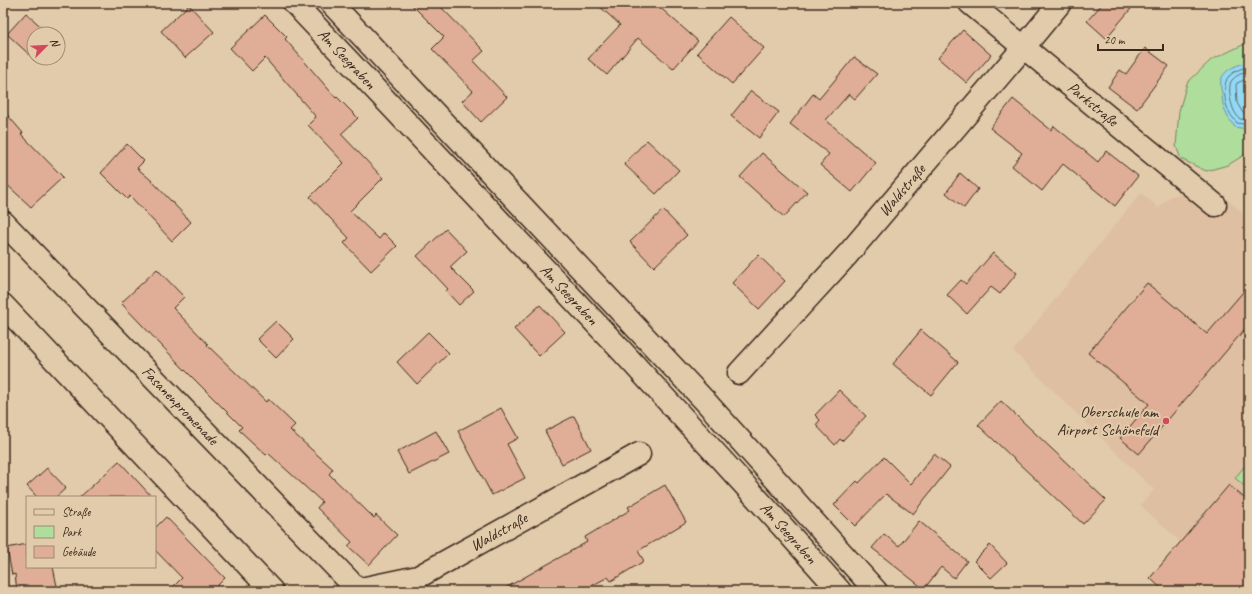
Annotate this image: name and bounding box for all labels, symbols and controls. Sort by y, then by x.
street label: Am Seegraben [313,24,381,94]
north arrow [26,26,66,66]
scale bar [1098,26,1163,52]
text: 20 m [1104,32,1126,48]
text: N [47,36,64,50]
street label: Parkstraße [1063,77,1124,132]
street label: Waldstraße [874,159,931,220]
street label: Am Seegraben [536,260,603,330]
street label: Fasanenpromenade [137,362,224,451]
place label: Oberschule am Airport Schönefeld [1057,402,1161,440]
marker: Oberschule am Airport Schönefeld [1161,416,1171,426]
legend [26,496,156,568]
street label: Am Seegraben [756,498,822,569]
text: Straße [62,504,91,520]
street label: Waldstraße [467,507,532,556]
text: Park [62,524,83,540]
text: Gebäude [62,544,96,560]

